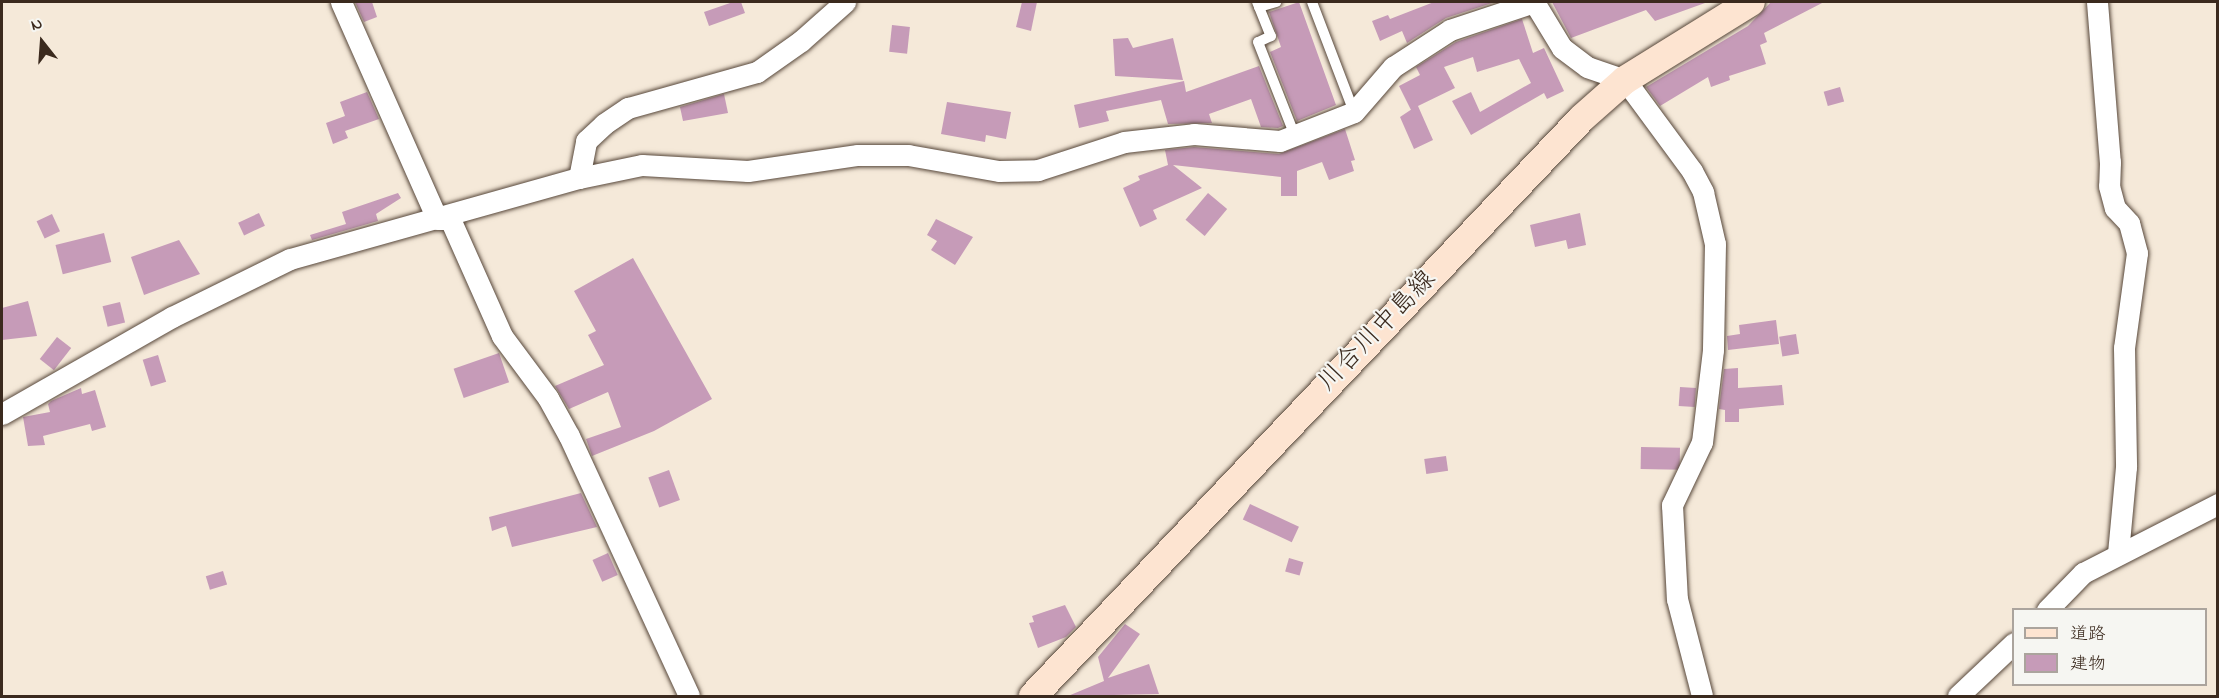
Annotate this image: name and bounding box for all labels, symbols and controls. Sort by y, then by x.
north arrow [12,12,72,72]
text: N [28,12,45,38]
street label: 川合川中島線 [1313,265,1443,399]
legend [2012,608,2207,686]
text: 道路 [2070,622,2106,648]
text: 建物 [2070,652,2106,678]

